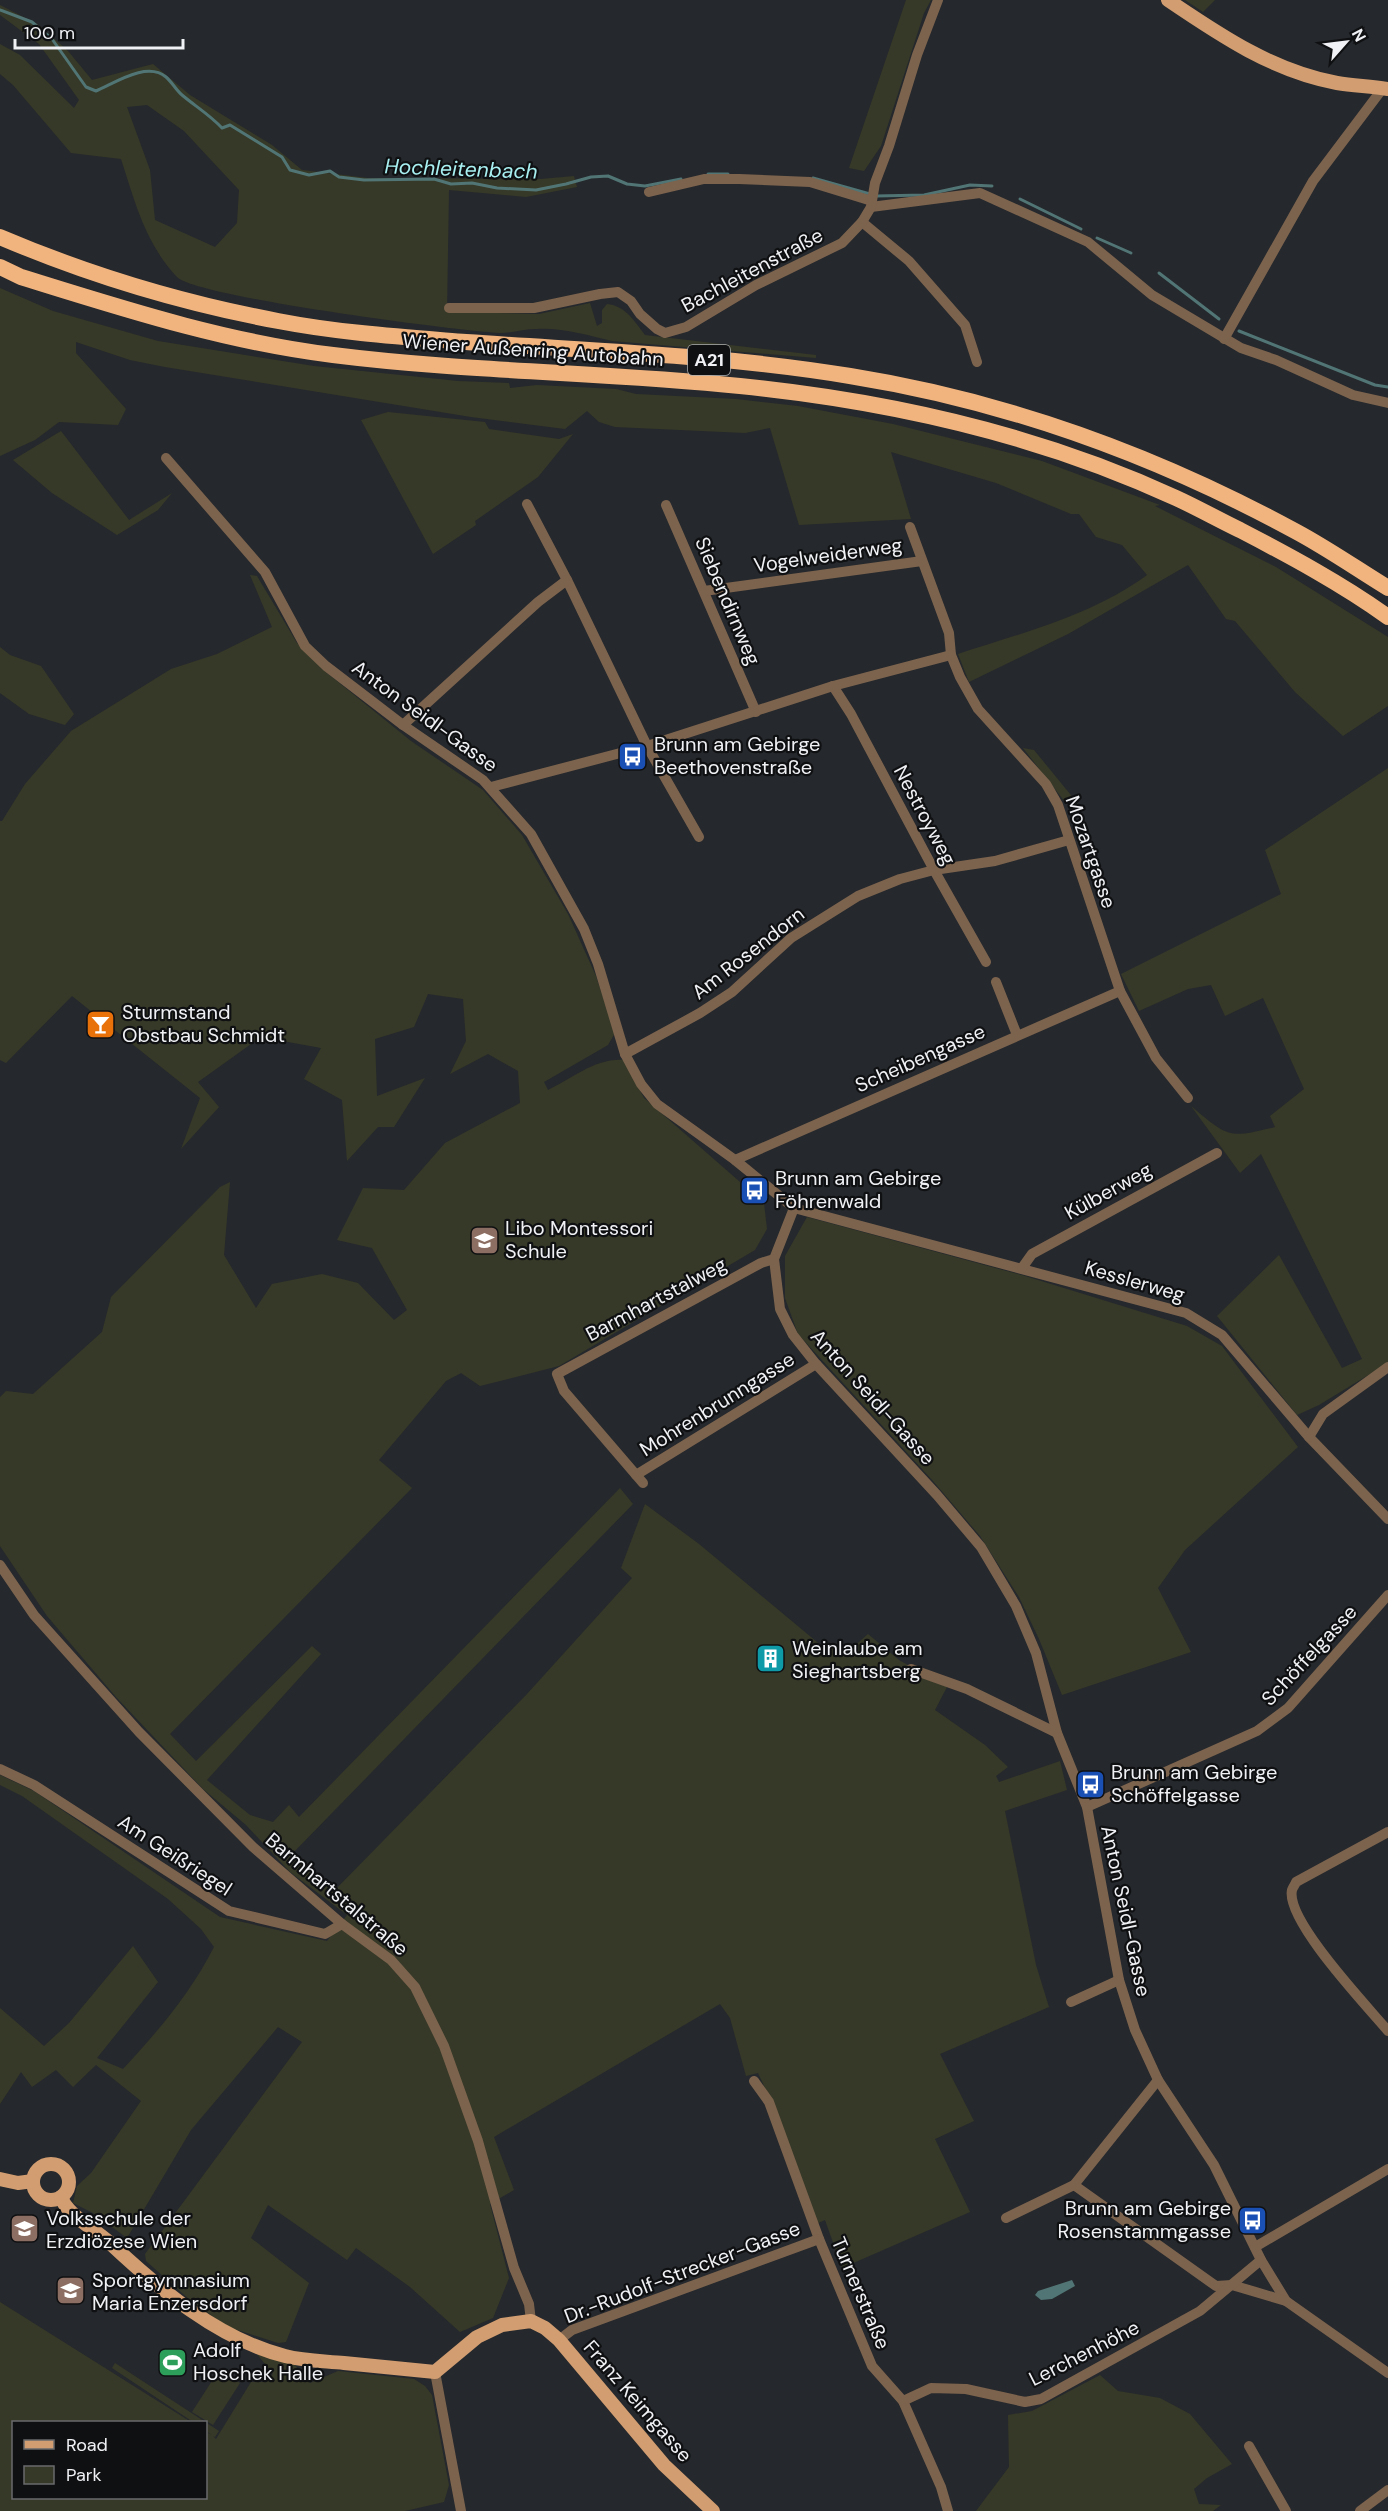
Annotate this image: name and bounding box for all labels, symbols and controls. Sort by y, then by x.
scale bar [15,12,183,50]
north arrow [1316,12,1376,72]
text: 100 m [24,21,75,45]
text: N [1347,25,1371,45]
water label: Hochleitenbach [384,152,538,186]
street label: Bachleitenstraße [677,222,827,318]
street label: Wiener Außenring Autobahn [401,328,665,372]
road number: A21 [688,345,730,375]
street label: Vogelweiderweg [752,532,904,578]
street label: Siebendirnweg [689,533,767,669]
street label: Anton Seidl-Gasse [347,654,503,778]
place label: Brunn am Gebirge Beethovenstraße [654,731,820,780]
bus stop icon: Brunn am Gebirge Beethovenstraße [617,740,649,772]
street label: Nestroyweg [888,761,962,869]
street label: Mozartgasse [1060,792,1122,912]
street label: Am Rosendorn [687,901,809,1005]
place label: Sturmstand Obstbau Schmidt [122,999,285,1048]
bar icon: Sturmstand Obstbau Schmidt [85,1008,117,1040]
street label: Scheibengasse [851,1018,989,1098]
street label: Külberweg [1060,1156,1156,1226]
place label: Brunn am Gebirge Föhrenwald [775,1165,941,1214]
bus stop icon: Brunn am Gebirge Föhrenwald [738,1174,770,1206]
place label: Libo Montessori Schule [505,1215,653,1264]
school or university icon: Libo Montessori Schule [468,1224,500,1256]
street label: Barmhartstalweg [581,1251,731,1347]
street label: Kesslerweg [1082,1254,1188,1308]
street label: Anton Seidl-Gasse [805,1324,941,1470]
street label: Mohrenbrunngasse [635,1346,799,1462]
street label: Schöffelgasse [1256,1599,1362,1711]
place label: Weinlaube am Sieghartsberg [792,1635,923,1684]
building icon: Weinlaube am Sieghartsberg [755,1643,787,1675]
place label: Brunn am Gebirge Schöffelgasse [1111,1759,1277,1808]
bus stop icon: Brunn am Gebirge Schöffelgasse [1074,1768,1106,1800]
street label: Am Geißriegel [113,1808,237,1902]
street label: Anton Seidl-Gasse [1095,1823,1157,1999]
street label: Barmhartstalstraße [260,1827,414,1961]
place label: Brunn am Gebirge Rosenstammgasse [1058,2195,1231,2244]
bus stop icon: Brunn am Gebirge Rosenstammgasse [1236,2204,1268,2236]
place label: Volksschule der Erzdiözese Wien [46,2205,197,2254]
school or university icon: Volksschule der Erzdiözese Wien [9,2213,41,2245]
street label: Dr.-Rudolf-Strecker-Gasse [560,2215,804,2329]
street label: Turnerstraße [826,2233,896,2353]
place label: Sportgymnasium Maria Enzersdorf [92,2267,250,2316]
school or university icon: Sportgymnasium Maria Enzersdorf [55,2275,87,2307]
street label: Lerchenhöhe [1024,2314,1144,2392]
street label: Franz Keimgasse [578,2335,698,2467]
place label: Adolf Hoschek Halle [193,2337,323,2386]
sports icon: Adolf Hoschek Halle [156,2346,188,2378]
legend [12,2421,207,2499]
text: Road [66,2433,108,2457]
text: Park [66,2463,102,2487]

